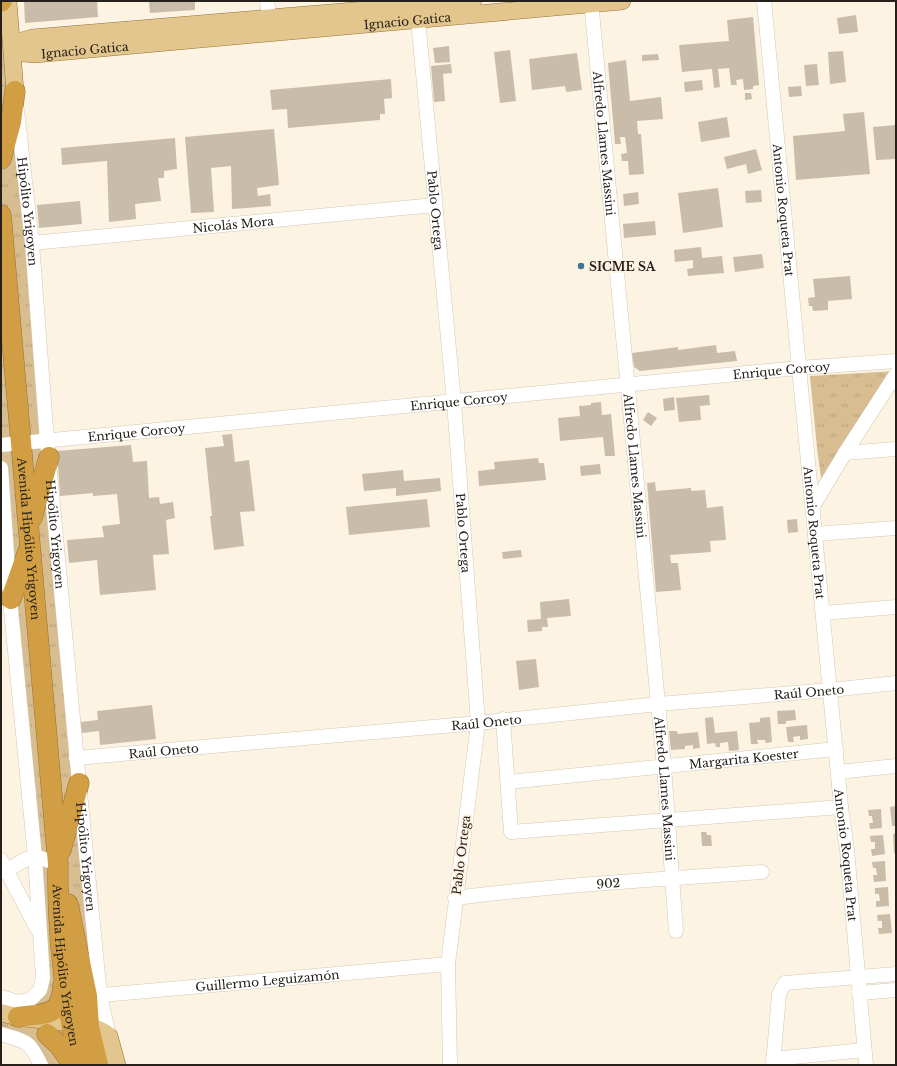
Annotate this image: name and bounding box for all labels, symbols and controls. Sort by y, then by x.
street label: Ignacio Gatica [363,9,452,32]
street label: Ignacio Gatica [40,38,129,61]
street label: Alfredo Llames Massini [590,69,619,216]
street label: Antonio Roqueta Prat [770,142,798,278]
street label: Hipólito Yrigoyen [15,156,41,267]
street label: Pablo Ortega [425,169,447,251]
street label: Nicolás Mora [192,213,275,235]
place label: SICME SA [589,259,657,274]
marker: SICME SA [576,261,586,271]
street label: Enrique Corcoy [732,358,831,382]
street label: Enrique Corcoy [409,389,509,413]
street label: Alfredo Llames Massini [621,392,650,539]
street label: Enrique Corcoy [87,420,186,444]
street label: Avenida Hipólito Yrigoyen [15,456,44,620]
street label: Antonio Roqueta Prat [801,465,829,600]
street label: Hipólito Yrigoyen [43,479,68,590]
street label: Pablo Ortega [453,492,474,574]
street label: Raúl Oneto [773,681,845,702]
street label: Raúl Oneto [451,711,522,733]
street label: Alfredo Llames Massini [652,714,678,861]
street label: Raúl Oneto [128,740,200,761]
street label: Margarita Koester [688,745,800,771]
street label: Antonio Roqueta Prat [832,787,861,922]
street label: Hipólito Yrigoyen [73,801,99,912]
street label: Pablo Ortega [449,814,473,896]
street label: 902 [596,874,621,891]
street label: Avenida Hipólito Yrigoyen [50,883,83,1047]
street label: Guillermo Leguizamón [195,966,340,994]

